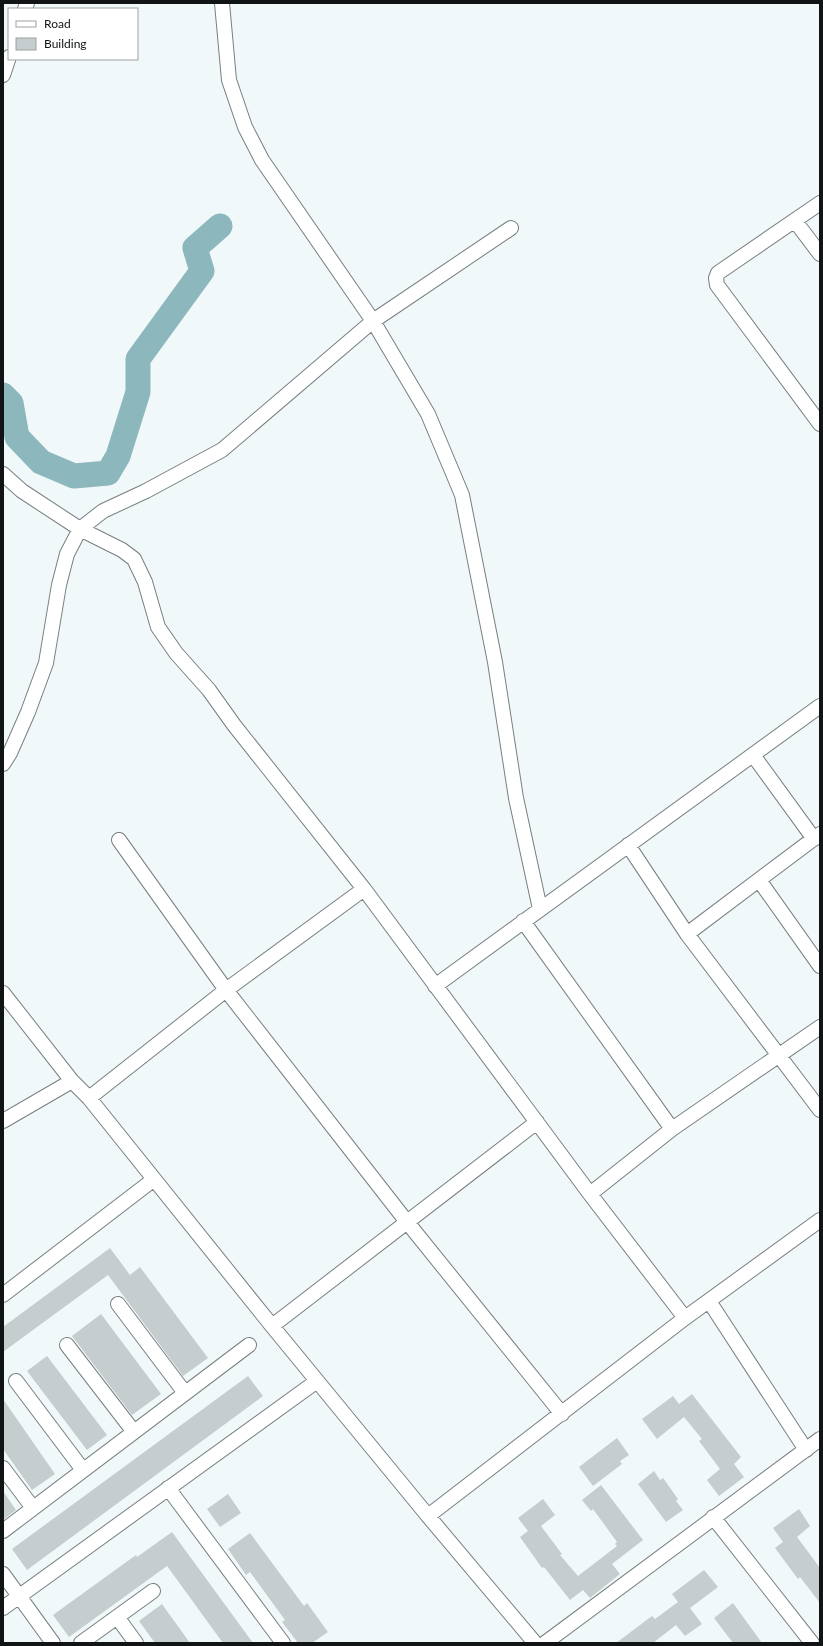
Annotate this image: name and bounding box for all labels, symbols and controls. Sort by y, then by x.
legend [8,8,138,60]
text: Road [44,16,71,31]
text: Building [44,36,87,51]

